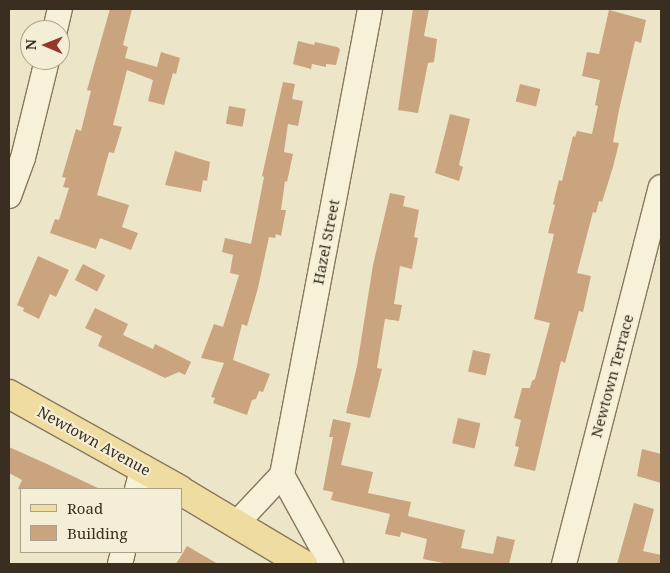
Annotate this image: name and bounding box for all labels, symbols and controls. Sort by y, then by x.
north arrow [20,20,70,70]
text: N [21,39,40,50]
street label: Hazel Street [309,198,343,286]
street label: Newtown Terrace [587,312,637,440]
street label: Newtown Avenue [34,402,154,480]
legend [20,488,182,553]
text: Road [67,498,103,518]
text: Building [67,523,128,543]

